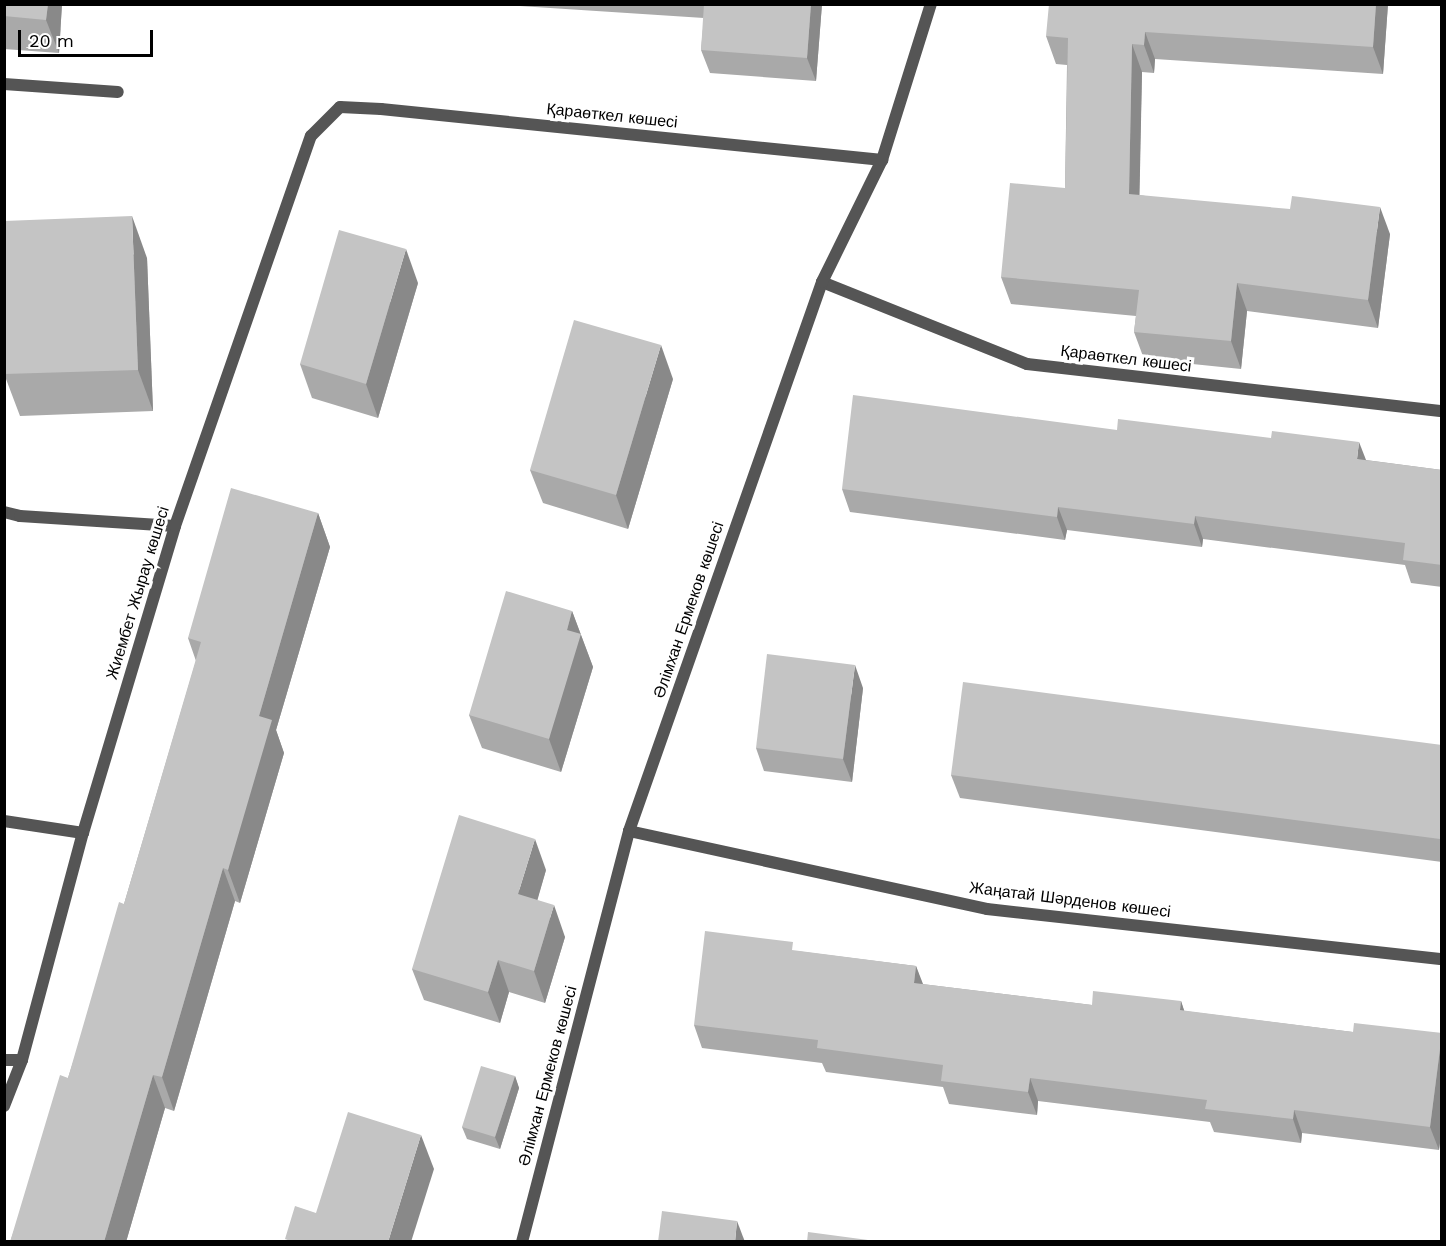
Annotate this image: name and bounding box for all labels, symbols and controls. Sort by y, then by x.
scale bar [21,18,156,56]
text: 20 m [29,30,74,51]
street label: Қараөткел көшесі [545,100,679,132]
street label: Қараөткел көшесі [1059,341,1193,377]
street label: Жиембет Жырау көшесі [102,504,174,682]
street label: Әлімхан Ермеков көшесі [650,519,728,701]
street label: Жаңатай Шәрденов көшесі [968,878,1172,922]
street label: Әлімхан Ермеков көшесі [515,984,581,1168]

